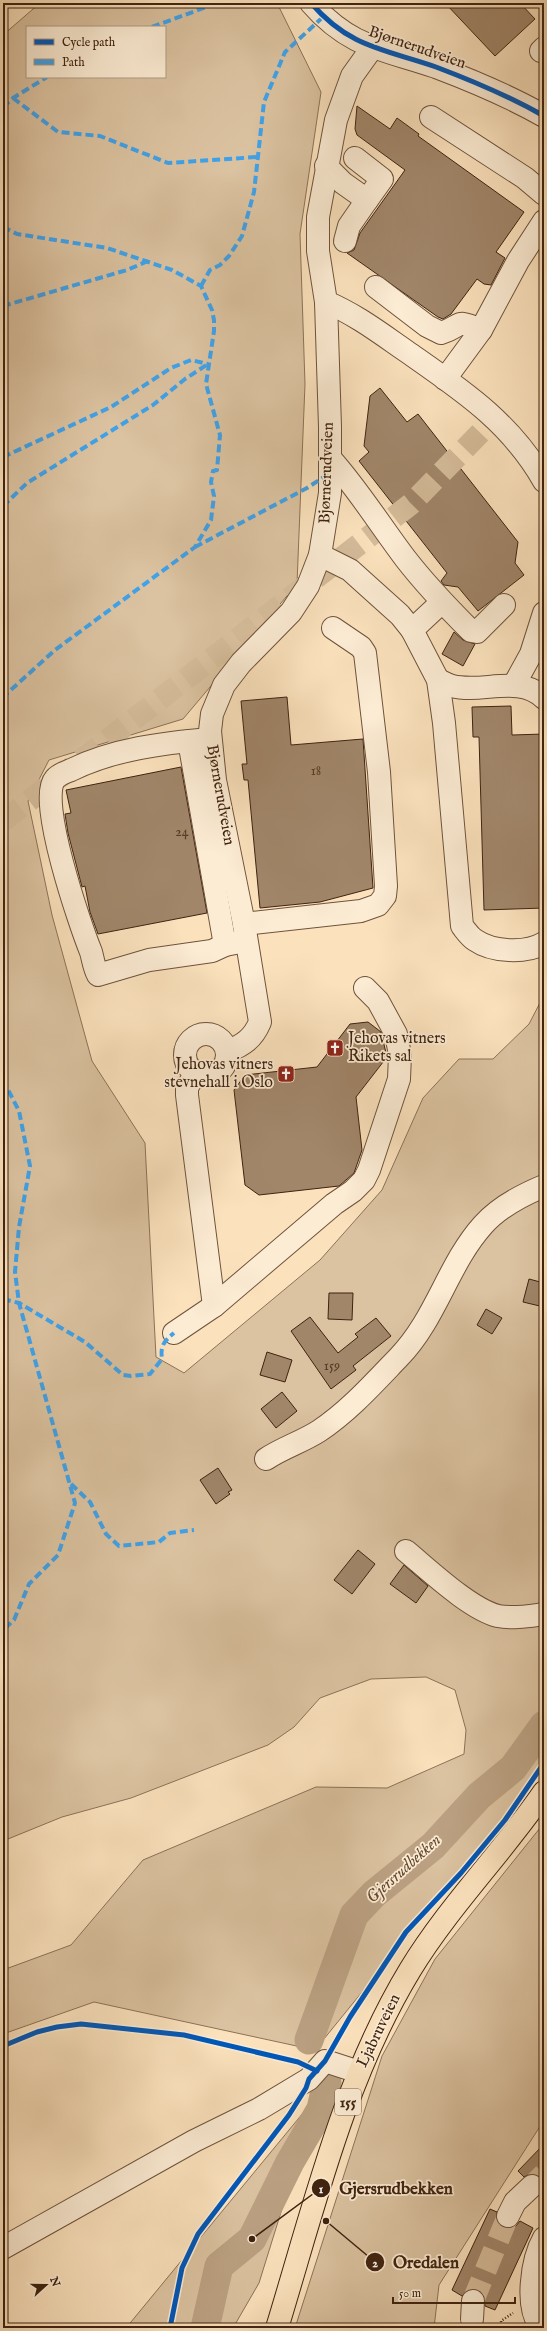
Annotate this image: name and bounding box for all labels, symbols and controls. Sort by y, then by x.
street label: Bjørnerudveien [366,22,469,74]
legend [26,26,166,78]
text: Cycle path [62,35,116,51]
text: Path [62,55,85,70]
street label: Bjørnerudveien [315,421,339,524]
street label: Bjørnerudveien [201,743,239,847]
house number: 18 [311,762,321,780]
house number: 24 [175,823,189,841]
place label: Jehovas vitners Rikets sal [346,1029,446,1067]
church icon: Jehovas vitners Rikets sal [325,1038,345,1058]
place label: Jehovas vitners stevnehall i Oslo [164,1055,273,1093]
church icon: Jehovas vitners stevnehall i Oslo [276,1064,296,1084]
house number: 159 [324,1357,340,1375]
water label: Gjersrudbekken [362,1830,446,1908]
street label: Ljabruveien [353,1991,406,2071]
road number: 155 [335,2089,361,2115]
callout: Gjersrudbekken [311,2174,461,2203]
text: Gjersrudbekken [339,2179,453,2200]
text: 1 [319,2182,324,2197]
callout: Oredalen [365,2248,467,2277]
text: Oredalen [393,2253,459,2274]
text: 2 [372,2256,378,2271]
north arrow [26,2265,66,2305]
text: N [46,2274,63,2289]
scale bar [393,2279,515,2305]
text: 50 m [399,2286,421,2301]

